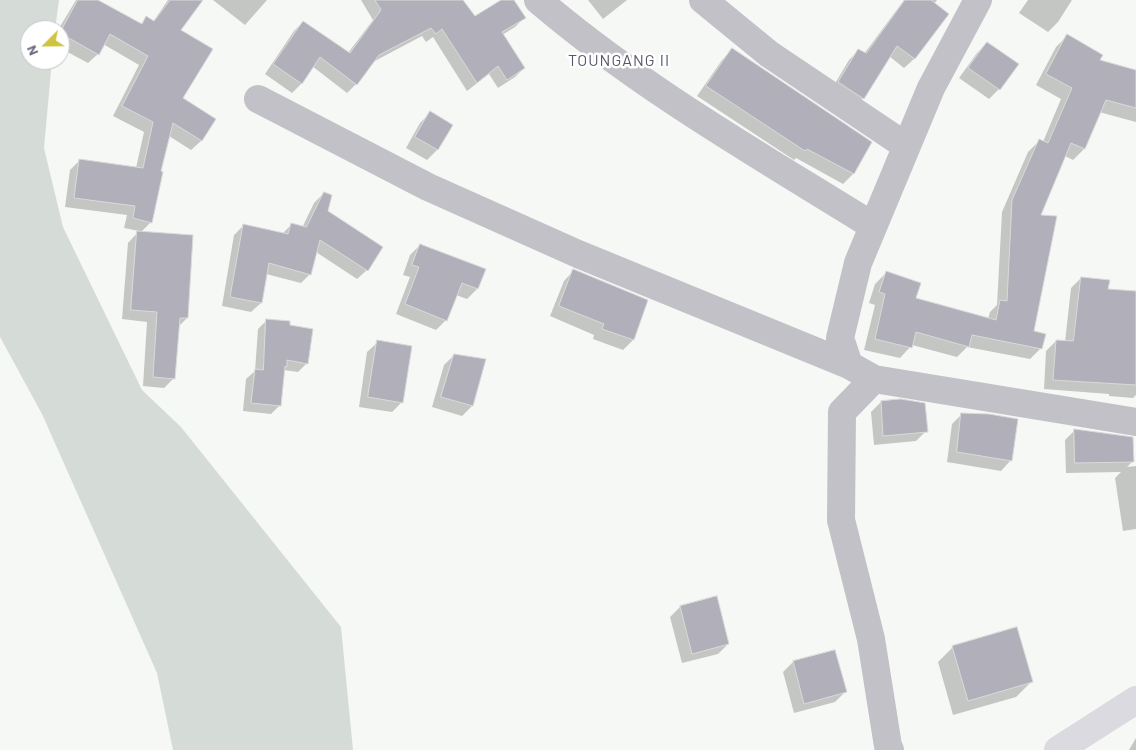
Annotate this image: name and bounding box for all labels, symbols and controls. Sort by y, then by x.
north arrow [20,20,70,70]
text: N [22,43,41,58]
district label: TOUNGANG II [567,51,671,71]

